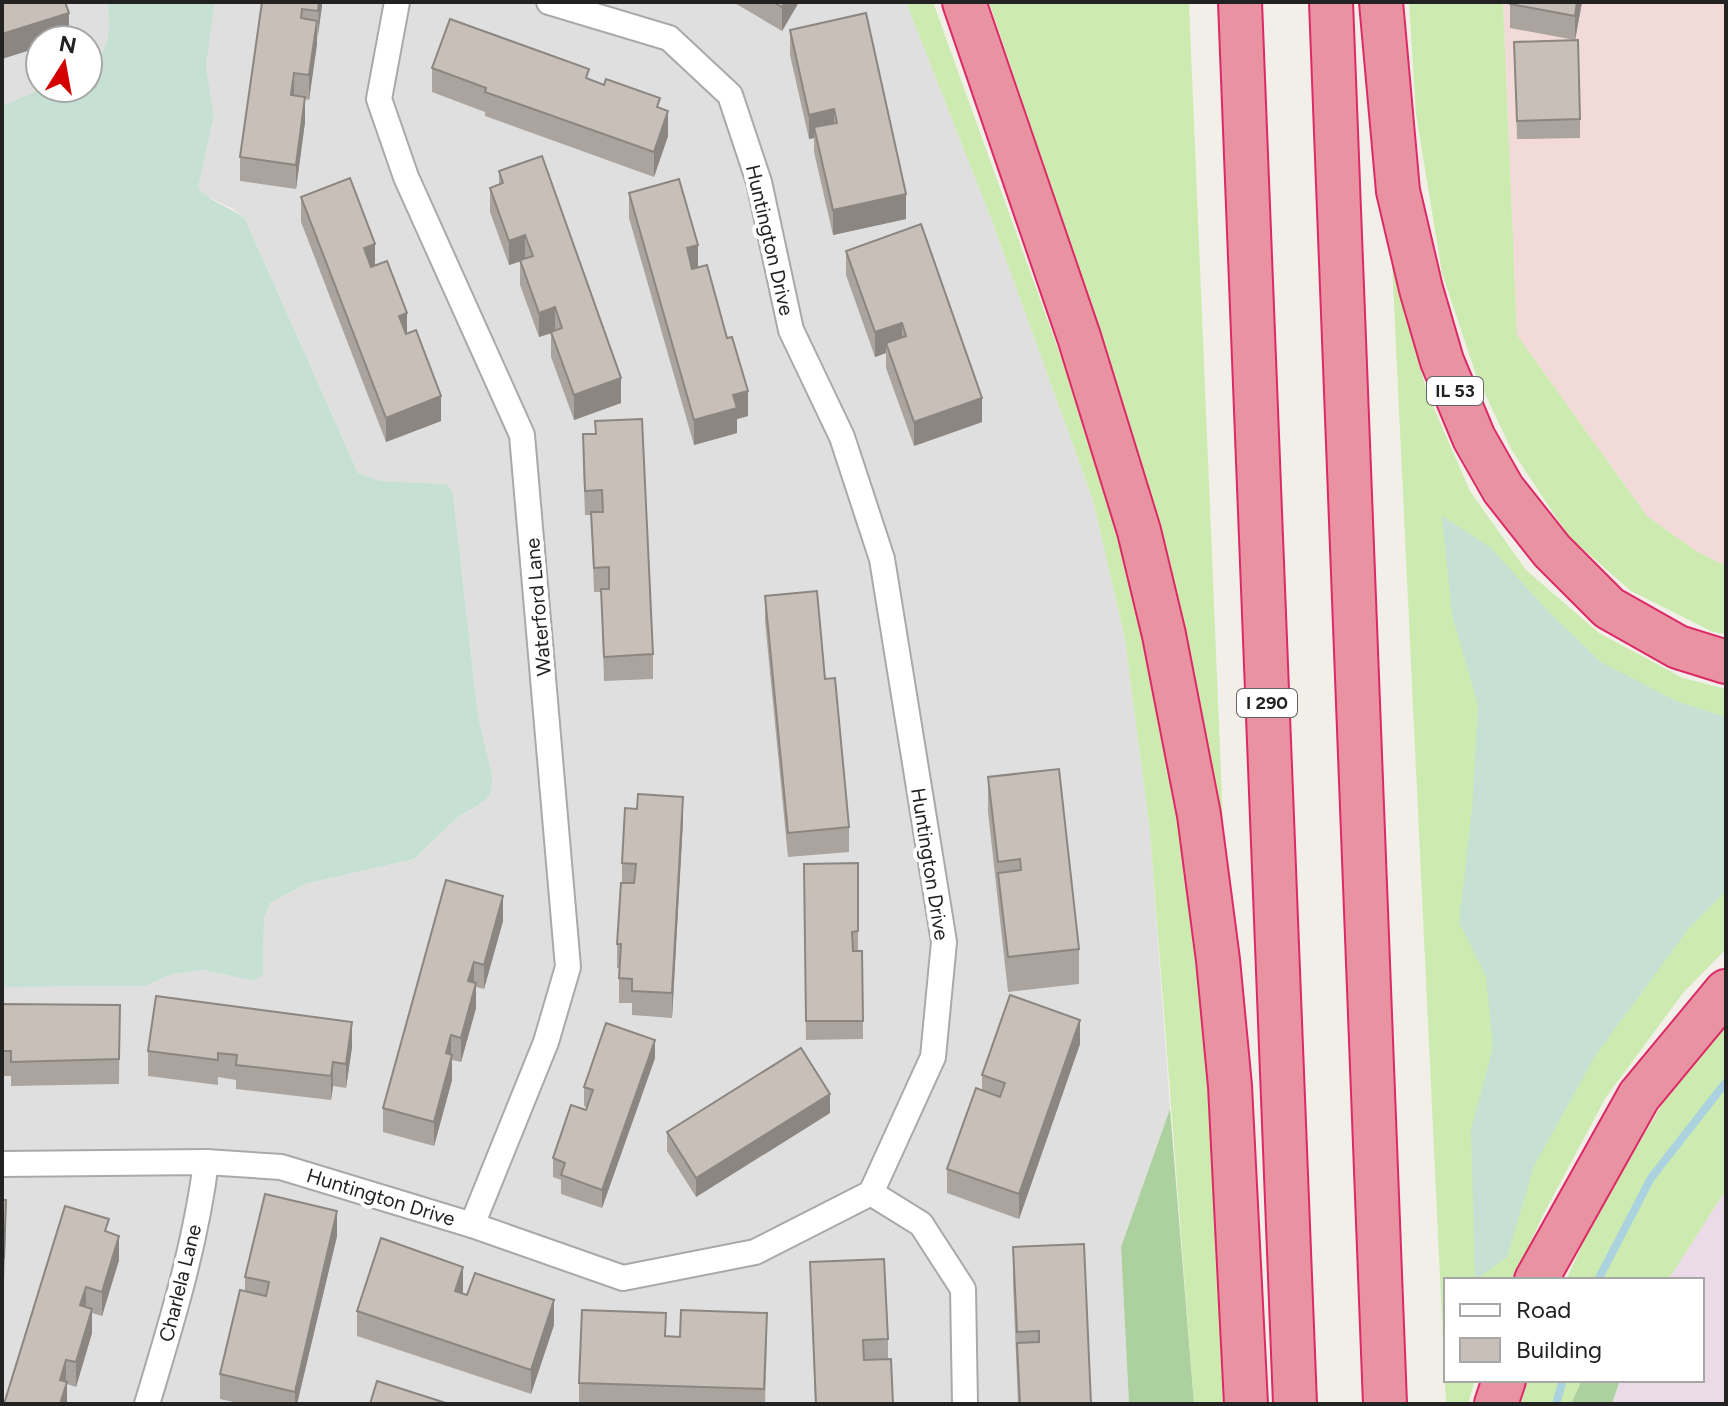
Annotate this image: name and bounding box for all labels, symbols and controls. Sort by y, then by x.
north arrow [24,24,104,104]
text: N [57,30,79,60]
street label: Huntington Drive [741,162,799,318]
road number: IL 53 [1427,377,1483,405]
street label: Waterford Lane [520,537,556,677]
road number: I 290 [1237,689,1297,717]
street label: Huntington Drive [906,786,954,942]
street label: Huntington Drive [304,1163,458,1231]
street label: Charlela Lane [154,1222,206,1344]
legend [1444,1278,1704,1382]
text: Road [1516,1295,1571,1324]
text: Building [1516,1335,1602,1364]

